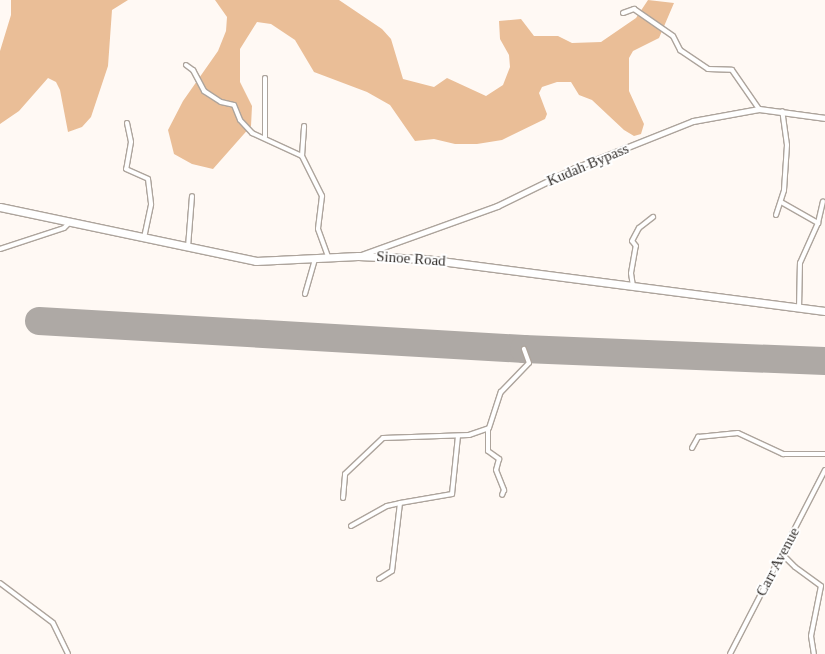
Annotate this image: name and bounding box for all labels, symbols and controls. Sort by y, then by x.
street label: Kudah Bypass [544,140,632,190]
street label: Sinoe Road [376,248,446,270]
street label: Carr Avenue [752,524,804,600]

